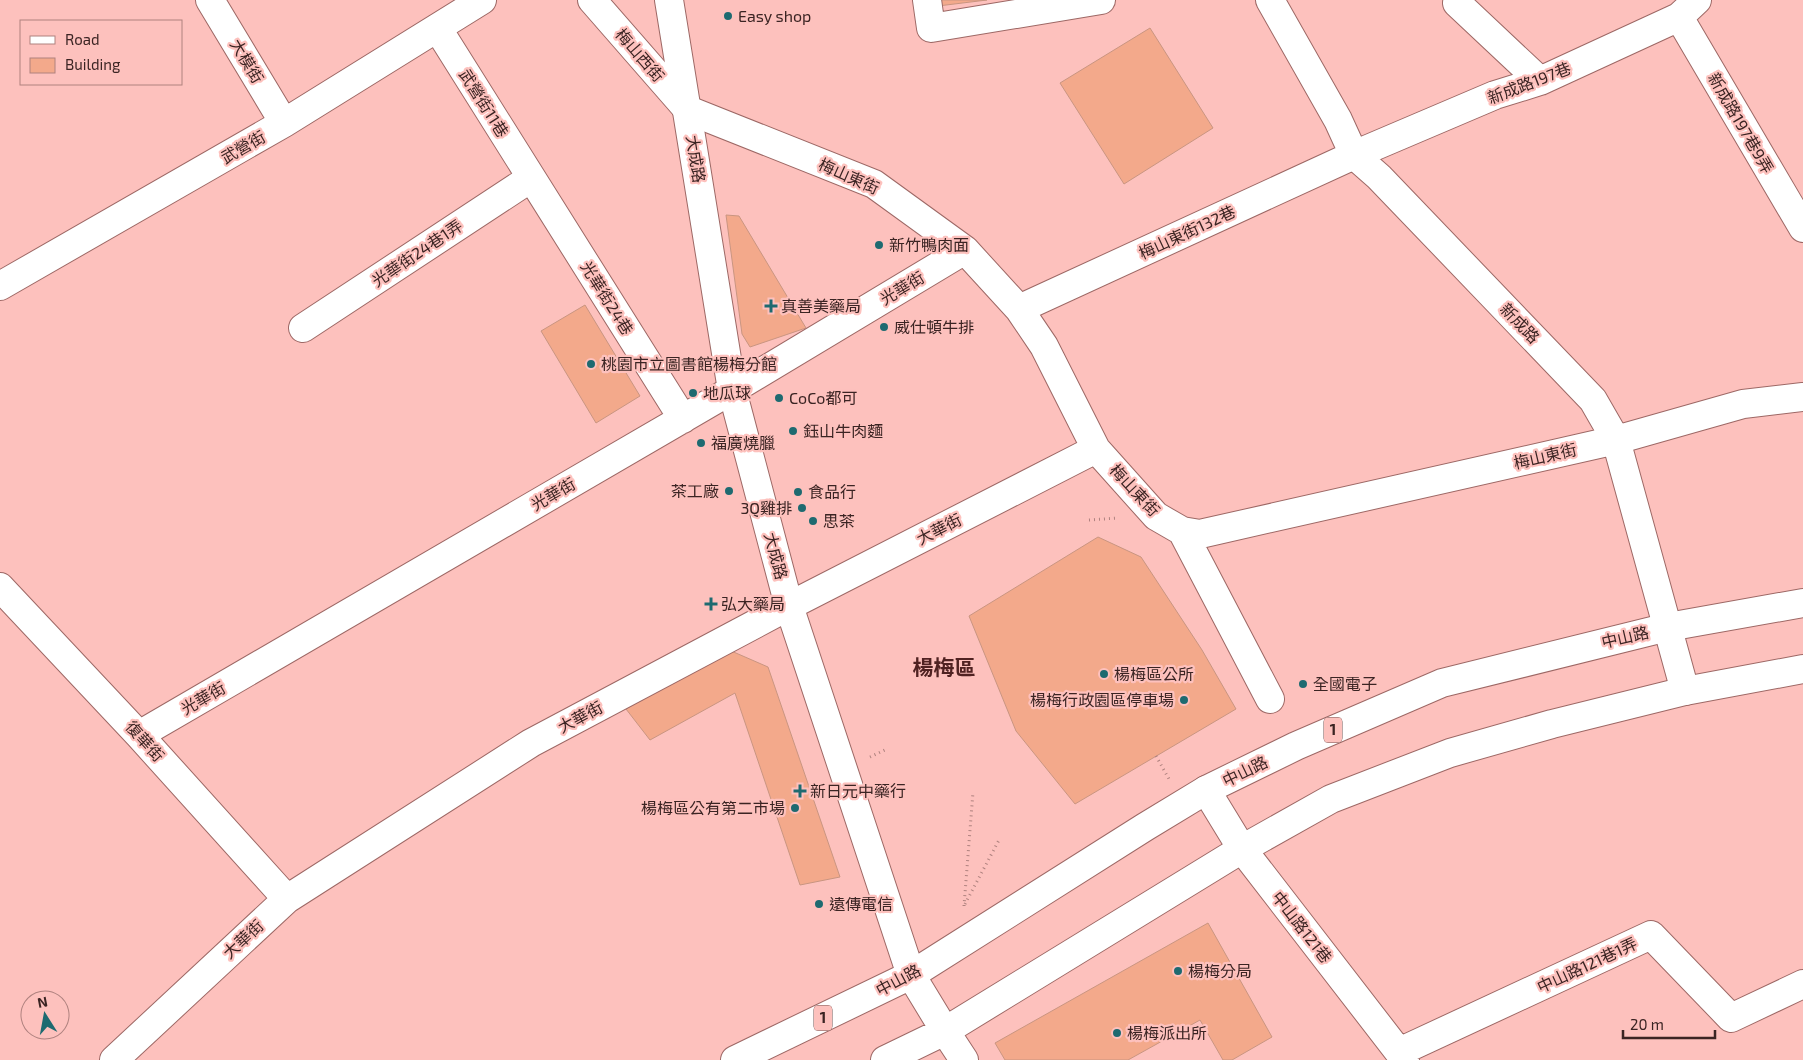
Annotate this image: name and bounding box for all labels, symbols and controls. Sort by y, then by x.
place label: Easy shop [738,6,811,25]
marker: Easy shop [722,10,734,22]
legend [20,20,182,85]
street label: 梅山西街 [612,24,669,85]
text: Road [65,30,100,48]
street label: 大模街 [227,35,268,86]
text: Building [65,55,121,73]
street label: 新成路197巷 [1484,58,1573,107]
street label: 武營街11巷 [456,65,513,140]
street label: 新成路197巷9弄 [1705,69,1778,176]
street label: 武營街 [217,126,268,167]
street label: 大成路 [683,134,710,184]
street label: 梅山東街 [816,154,882,197]
street label: 梅山東街132巷 [1136,201,1238,262]
street label: 光華街24巷1弄 [368,215,466,290]
place label: 新竹鴨肉面 [889,235,969,254]
marker: 新竹鴨肉面 [873,239,885,251]
street label: 光華街24巷 [577,258,637,338]
street label: 光華街 [876,267,927,308]
place label: 真善美藥局 [781,296,861,315]
street label: 新成路 [1497,299,1544,347]
marker: 真善美藥局 [765,300,777,312]
place label: 威仕頓牛排 [894,317,974,336]
marker: 威仕頓牛排 [878,321,890,333]
place label: 桃園市立圖書館楊梅分館 [601,354,777,373]
marker: 桃園市立圖書館楊梅分館 [585,358,597,370]
place label: 地瓜球 [703,383,751,402]
marker: 地瓜球 [687,387,699,399]
place label: CoCo都可 [789,388,857,407]
marker: CoCo都可 [773,392,785,404]
place label: 鈺山牛肉麵 [803,421,883,440]
marker: 鈺山牛肉麵 [787,425,799,437]
place label: 福廣燒臘 [711,433,775,452]
marker: 福廣燒臘 [695,437,707,449]
street label: 梅山東街 [1512,439,1578,472]
street label: 梅山東街 [1107,460,1164,520]
street label: 光華街 [527,473,578,514]
place label: 茶工廠 [671,481,719,500]
place label: 食品行 [808,482,856,501]
marker: 茶工廠 [723,485,735,497]
marker: 食品行 [792,486,804,498]
place label: 3Q雞排 [740,498,792,518]
marker: 3Q雞排 [796,502,808,514]
street label: 大華街 [913,509,964,548]
place label: 思茶 [823,511,855,530]
marker: 思茶 [807,515,819,527]
street label: 大成路 [761,530,792,582]
place label: 弘大藥局 [721,594,785,613]
marker: 弘大藥局 [705,598,717,610]
street label: 中山路 [1599,622,1650,651]
district label: 楊梅區 [913,654,976,679]
place label: 楊梅區公所 [1114,664,1194,683]
marker: 楊梅區公所 [1098,668,1110,680]
place label: 全國電子 [1313,674,1377,693]
street label: 光華街 [177,677,228,718]
marker: 全國電子 [1297,678,1309,690]
place label: 楊梅行政園區停車場 [1030,690,1174,709]
marker: 楊梅行政園區停車場 [1178,694,1190,706]
street label: 大華街 [554,697,605,736]
street label: 復華街 [122,716,168,765]
road number: 1 [1324,718,1342,742]
street label: 中山路 [1219,751,1271,790]
place label: 新日元中藥行 [810,781,906,800]
marker: 新日元中藥行 [794,785,806,797]
place label: 楊梅區公有第二市場 [641,798,785,817]
marker: 楊梅區公有第二市場 [789,802,801,814]
street label: 中山路121巷 [1269,887,1336,966]
place label: 遠傳電信 [829,894,893,913]
marker: 遠傳電信 [813,898,825,910]
street label: 大華街 [219,915,267,962]
street label: 中山路121巷1弄 [1534,933,1640,996]
street label: 中山路 [872,960,923,999]
place label: 楊梅分局 [1188,961,1252,980]
marker: 楊梅分局 [1172,965,1184,977]
north arrow [20,990,70,1040]
text: N [36,992,49,1011]
road number: 1 [814,1006,832,1030]
scale bar [1623,1008,1716,1040]
text: 20 m [1630,1015,1664,1033]
place label: 楊梅派出所 [1127,1023,1207,1042]
marker: 楊梅派出所 [1111,1027,1123,1039]

